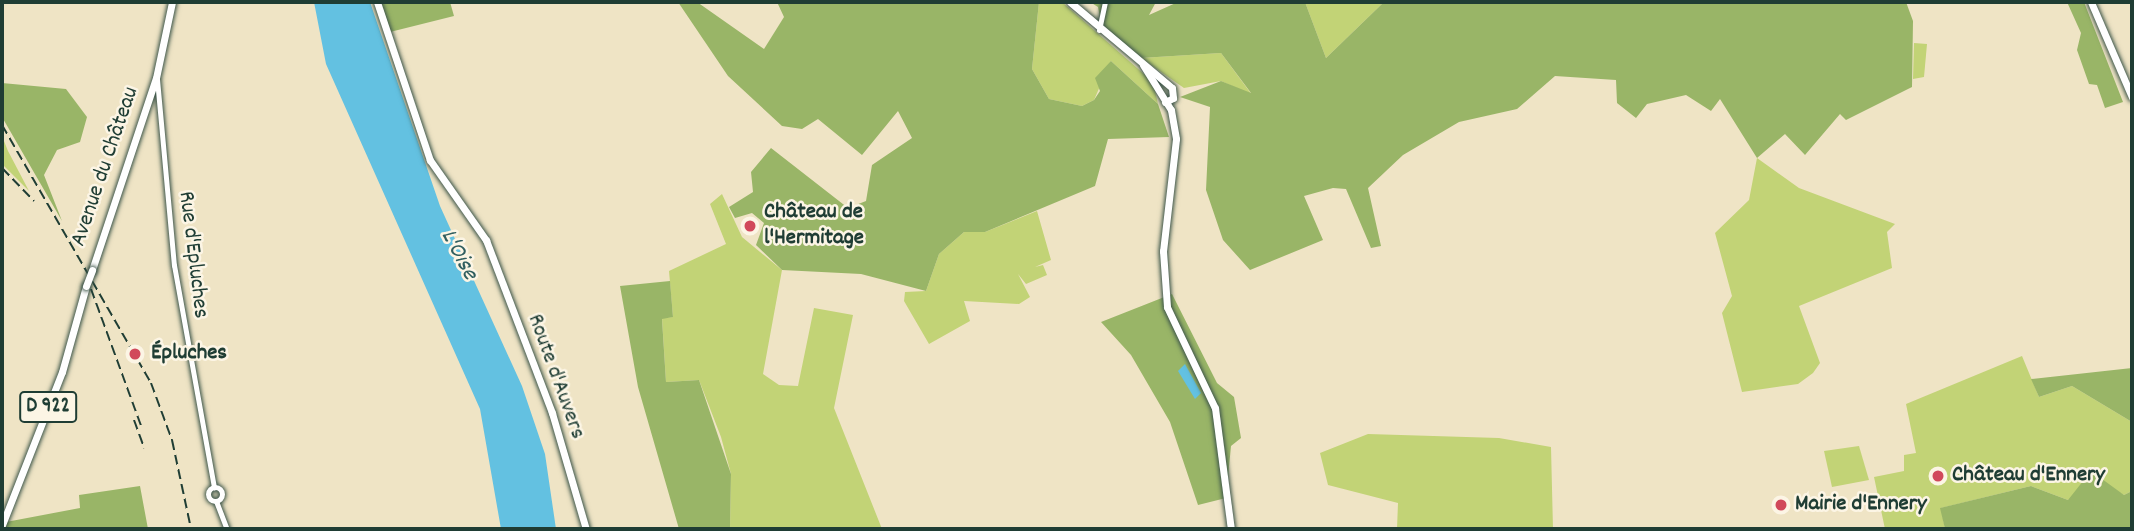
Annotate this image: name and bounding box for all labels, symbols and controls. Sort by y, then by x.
street label: Avenue du Château [66,84,146,250]
street label: Rue d'Epluches [171,190,213,320]
place label: Château de l'Hermitage [764,199,864,253]
marker: Château de l'Hermitage [742,218,758,234]
water label: L'Oise [433,225,483,285]
street label: Route d'Auvers [520,311,590,443]
place label: Épluches [151,340,227,368]
marker: Épluches [125,344,145,364]
road number: D 922 [18,390,78,424]
place label: Château d'Ennery [1952,462,2105,490]
marker: Château d'Ennery [1930,468,1946,484]
place label: Mairie d'Ennery [1795,491,1927,519]
marker: Mairie d'Ennery [1773,497,1789,513]

